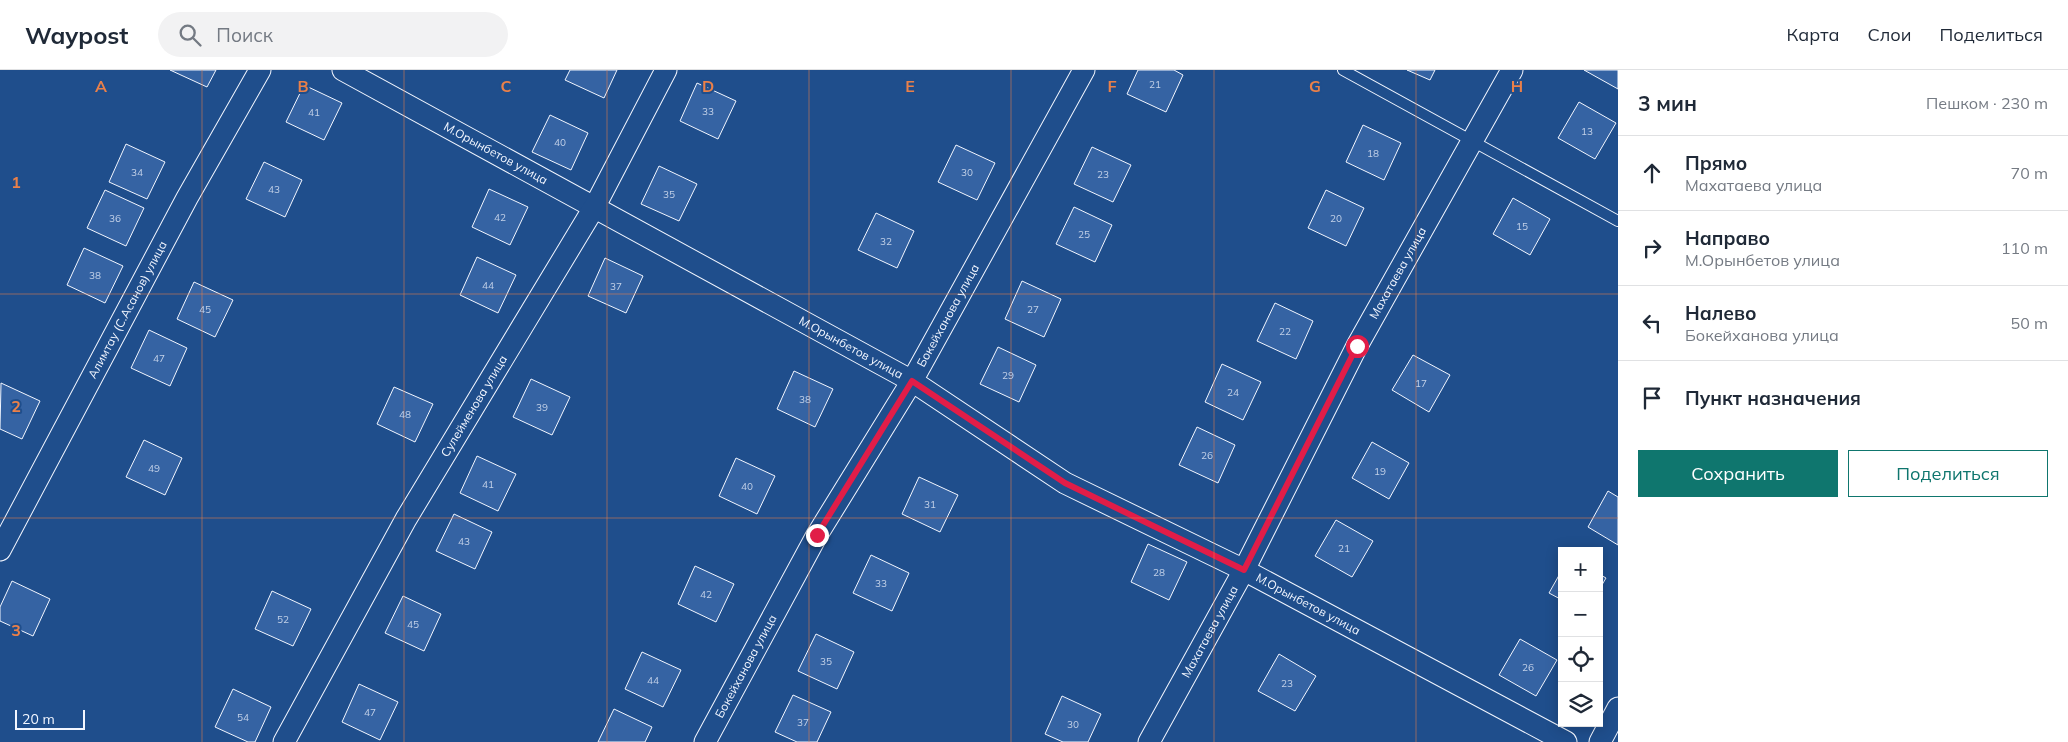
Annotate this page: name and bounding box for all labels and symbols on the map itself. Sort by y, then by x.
text: A [95,76,107,96]
text: B [297,76,309,96]
text: C [501,76,512,96]
text: D [702,76,714,96]
text: E [905,76,915,96]
text: F [1107,76,1117,96]
text: G [1309,76,1321,96]
text: H [1511,76,1523,96]
house number: 21 [1149,78,1161,91]
house number: 33 [702,105,714,118]
house number: 41 [308,106,320,119]
street label: М.Орынбетов улица [441,119,551,187]
house number: 13 [1581,125,1593,138]
house number: 40 [554,136,566,149]
house number: 18 [1367,147,1379,160]
house number: 34 [131,166,143,179]
house number: 30 [961,166,973,179]
house number: 23 [1097,168,1109,181]
text: 1 [11,172,21,192]
house number: 43 [268,183,280,196]
house number: 35 [663,188,675,201]
house number: 42 [494,211,506,224]
house number: 36 [109,212,121,225]
house number: 20 [1330,212,1342,225]
house number: 15 [1516,220,1528,233]
street label: Махатаева улица [1366,224,1429,321]
house number: 25 [1078,228,1090,241]
house number: 32 [880,235,892,248]
street label: Алимтау (С.Асанов) улица [85,238,170,381]
street label: Бокейханова улица [913,261,982,370]
house number: 38 [89,269,101,282]
house number: 44 [482,279,494,292]
house number: 37 [610,280,622,293]
house number: 45 [199,303,211,316]
house number: 27 [1027,303,1039,316]
street label: М.Орынбетов улица [797,313,906,382]
house number: 22 [1279,325,1291,338]
route start [1346,335,1369,358]
house number: 47 [153,352,165,365]
street label: Сулейменова улица [437,352,510,459]
house number: 29 [1002,369,1014,382]
house number: 17 [1415,377,1427,390]
house number: 24 [1227,386,1239,399]
house number: 38 [799,393,811,406]
text: 2 [11,396,21,416]
house number: 39 [536,401,548,414]
house number: 48 [399,408,411,421]
house number: 26 [1201,449,1213,462]
house number: 49 [148,462,160,475]
house number: 19 [1374,465,1386,478]
house number: 41 [482,478,494,491]
house number: 40 [741,480,753,493]
house number: 31 [924,498,936,511]
route end [806,524,829,547]
house number: 43 [458,535,470,548]
house number: 21 [1338,542,1350,555]
house number: 28 [1153,566,1165,579]
street label: М.Орынбетов улица [1253,570,1363,638]
house number: 33 [875,577,887,590]
street label: Махатаева улица [1178,583,1241,680]
house number: 42 [700,588,712,601]
street label: Бокейханова улица [711,612,780,720]
house number: 52 [277,613,289,626]
house number: 45 [407,618,419,631]
text: 3 [11,620,21,640]
house number: 35 [820,655,832,668]
house number: 26 [1522,661,1534,674]
house number: 44 [647,674,659,687]
house number: 23 [1281,677,1293,690]
house number: 47 [364,706,376,719]
scale bar [15,707,85,730]
house number: 54 [237,711,249,724]
house number: 37 [797,716,809,729]
house number: 30 [1067,718,1079,731]

